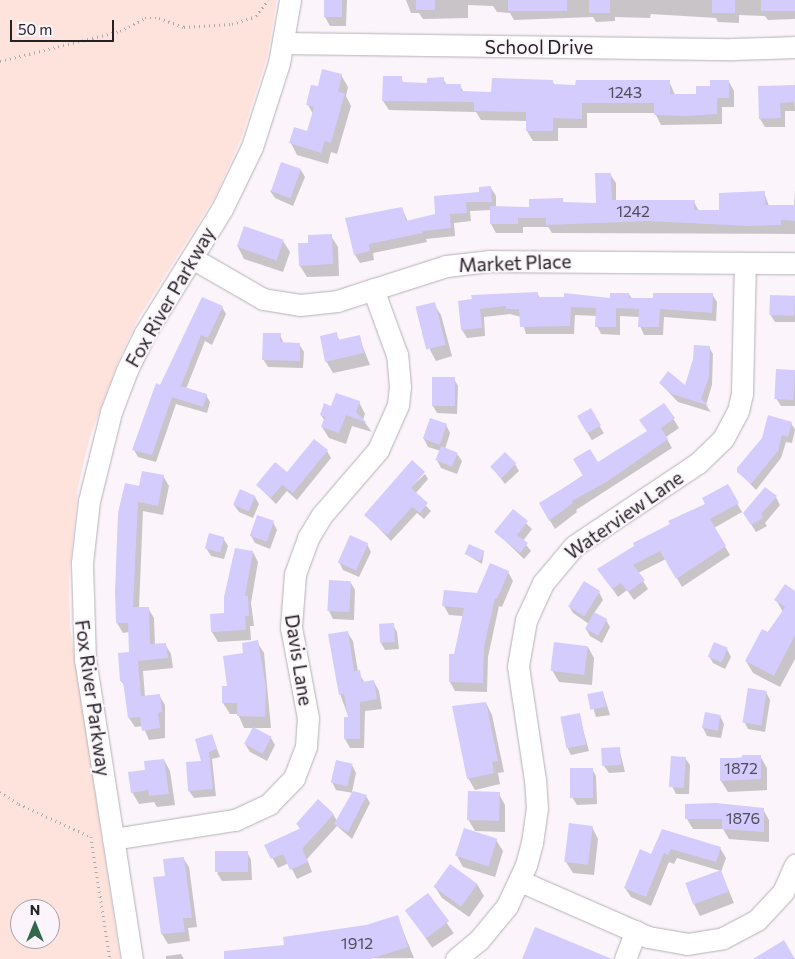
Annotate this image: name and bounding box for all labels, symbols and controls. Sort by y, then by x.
scale bar [12,10,116,42]
text: 50 m [18,20,52,38]
street label: School Drive [485,36,593,58]
house number: 1243 [608,82,642,102]
house number: 1242 [616,201,650,221]
street label: Fox River Parkway [121,223,219,371]
street label: Market Place [458,250,572,276]
street label: Waterview Lane [561,466,687,564]
street label: Davis Lane [281,613,317,707]
street label: Fox River Parkway [71,618,115,778]
house number: 1872 [724,758,758,778]
house number: 1876 [726,808,760,828]
north arrow [10,899,60,949]
text: N [30,901,40,918]
house number: 1912 [341,933,373,953]

